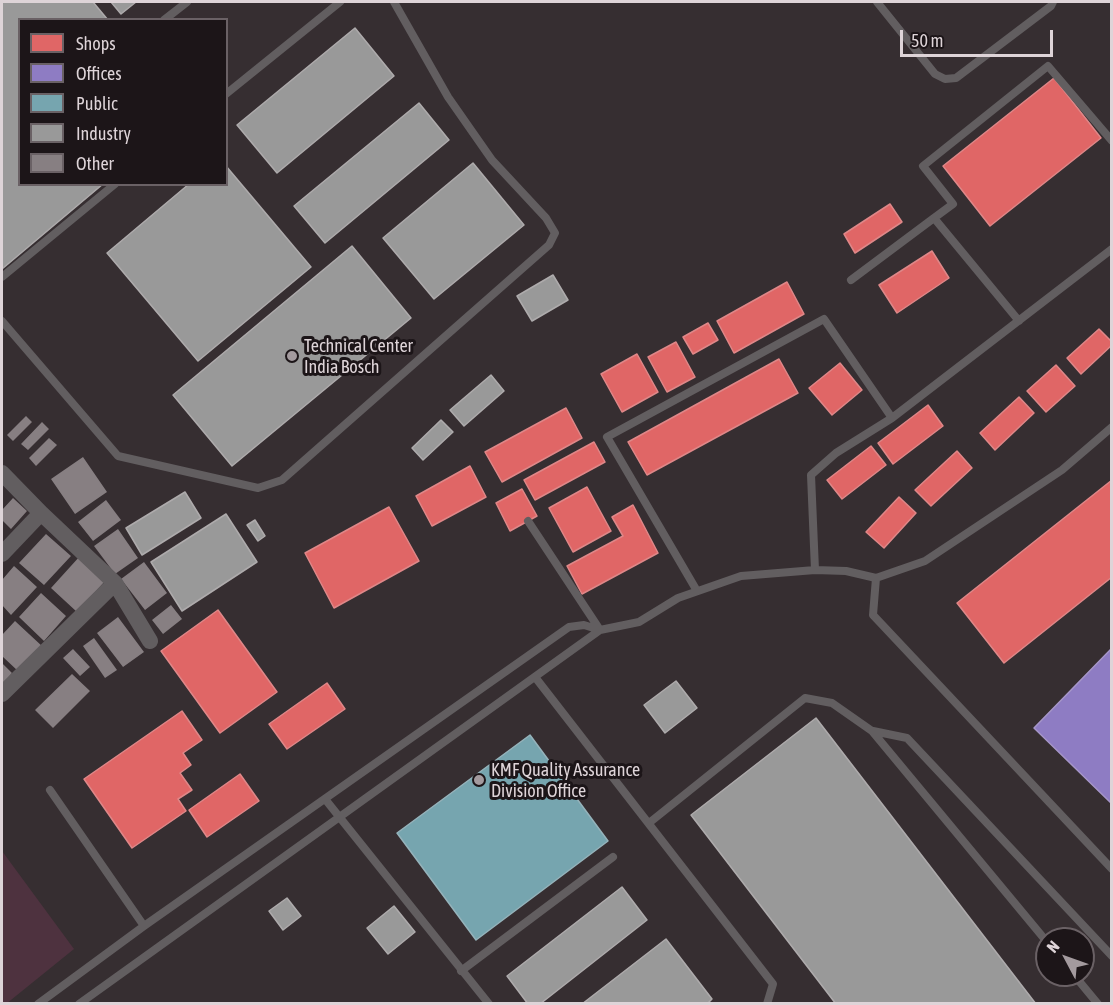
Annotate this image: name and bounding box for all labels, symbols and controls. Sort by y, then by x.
legend [18,18,228,186]
scale bar [903,18,1056,56]
text: 50 m [911,30,943,51]
text: Shops [76,33,116,54]
text: Offices [76,63,122,84]
text: Public [76,93,118,114]
text: Industry [76,123,131,144]
text: Other [76,153,114,174]
place label: Technical Center India Bosch [304,335,413,378]
marker: Technical Center India Bosch [285,349,299,363]
place label: KMF Quality Assurance Division Office [491,759,640,802]
marker: KMF Quality Assurance Division Office [472,773,486,787]
north arrow [1035,927,1095,987]
text: N [1043,937,1063,956]

